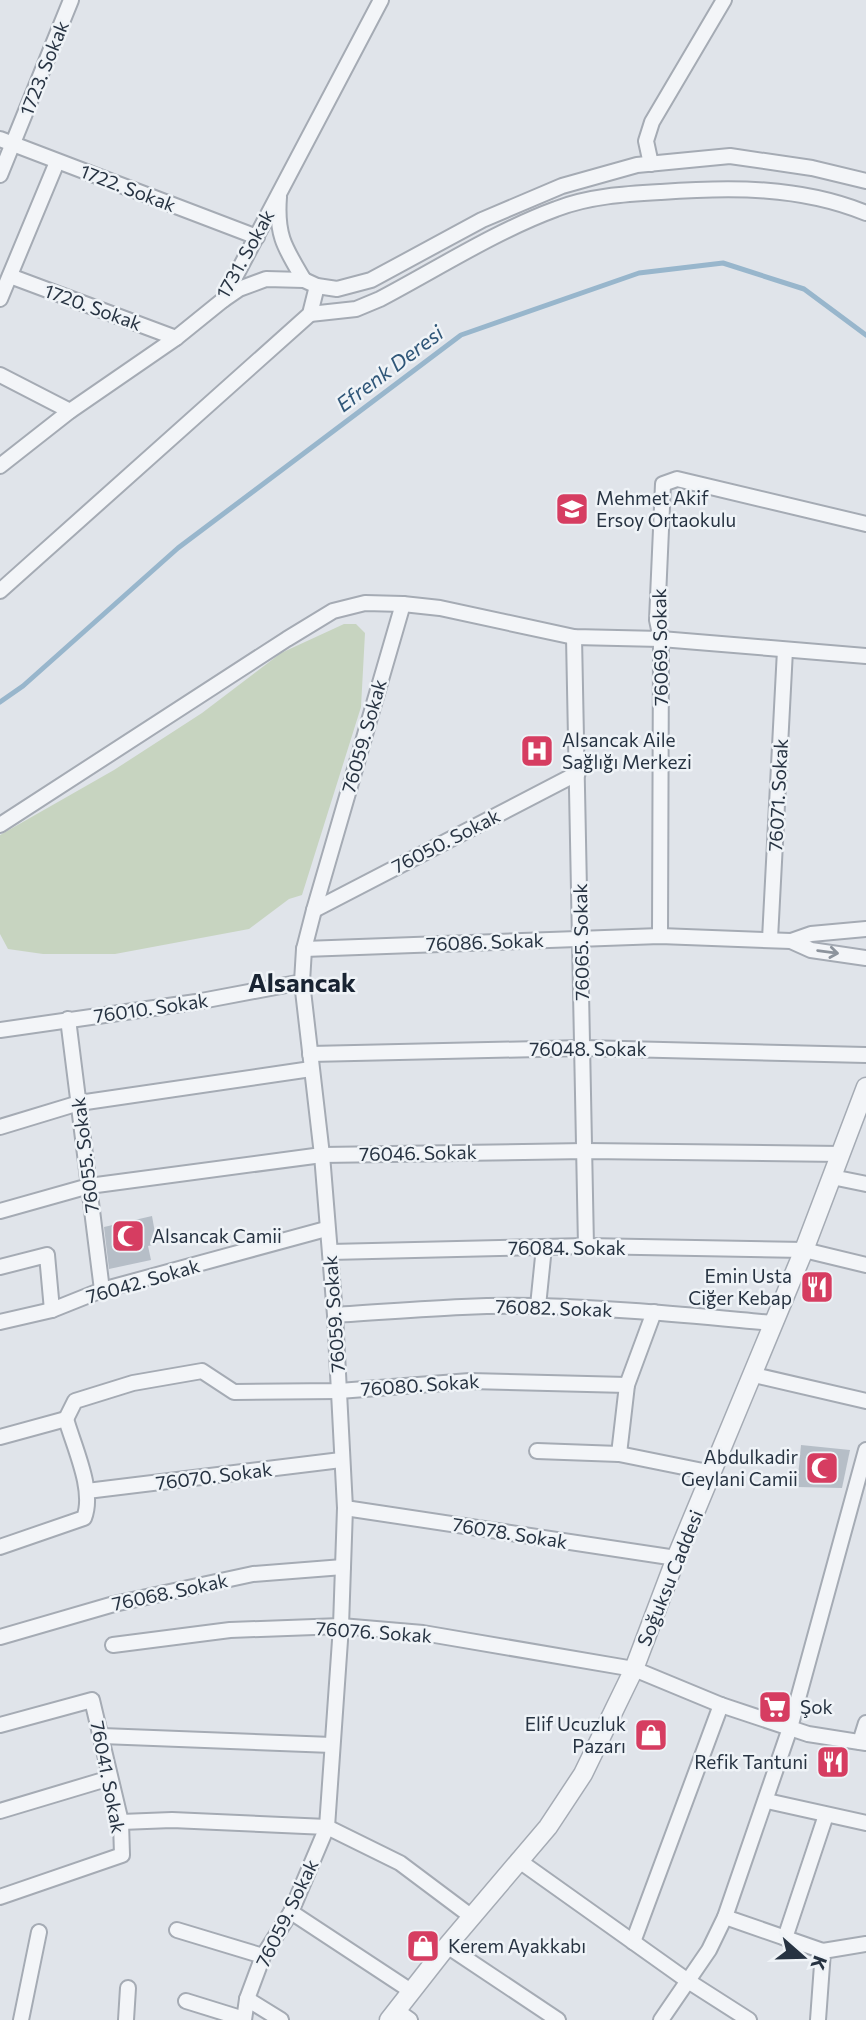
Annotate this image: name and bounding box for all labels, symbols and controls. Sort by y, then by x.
street label: 1723. Sokak [14,17,73,119]
street label: 1722. Sokak [77,159,179,216]
street label: 1731. Sokak [211,205,278,302]
street label: 1720. Sokak [41,278,145,335]
water label: Efrenk Deresi [331,319,448,416]
place label: Mehmet Akif Ersoy Ortaokulu [596,486,736,531]
school or university icon: Mehmet Akif Ersoy Ortaokulu [553,490,591,528]
street label: 76069. Sokak [647,588,672,706]
street label: 76059. Sokak [336,676,391,795]
place label: Alsancak Aile Sağlığı Merkezi [562,728,692,773]
hospital icon: Alsancak Aile Sağlığı Merkezi [518,732,556,770]
street label: 76071. Sokak [763,738,792,852]
street label: 76050. Sokak [388,804,504,878]
street label: 76065. Sokak [568,883,593,1001]
street label: 76086. Sokak [426,928,544,955]
one-way arrow [816,946,839,959]
district label: Alsancak [248,966,356,997]
street label: 76010. Sokak [92,988,210,1027]
street label: 76048. Sokak [529,1037,647,1060]
street label: 76055. Sokak [66,1096,103,1214]
street label: 76046. Sokak [359,1140,477,1165]
mosque icon: Alsancak Camii [109,1217,147,1255]
place label: Alsancak Camii [152,1224,282,1247]
street label: 76084. Sokak [508,1236,626,1259]
street label: 76042. Sokak [84,1253,202,1308]
street label: 76059. Sokak [318,1255,349,1373]
place label: Emin Usta Ciğer Kebap [688,1264,792,1309]
restaurant icon: Emin Usta Ciğer Kebap [798,1268,836,1306]
street label: 76082. Sokak [495,1294,613,1321]
street label: 76080. Sokak [360,1369,480,1400]
place label: Abdulkadir Geylani Camii [681,1445,798,1490]
mosque icon: Abdulkadir Geylani Camii [803,1449,841,1487]
street label: 76070. Sokak [154,1457,273,1494]
street label: Soğuksu Caddesi [632,1506,707,1649]
street label: 76078. Sokak [451,1512,569,1553]
street label: 76068. Sokak [110,1568,230,1615]
street label: 76076. Sokak [315,1616,433,1647]
supermarket icon: Şok [756,1688,794,1726]
place label: Şok [800,1695,833,1718]
place label: Elif Ucuzluk Pazarı [525,1712,626,1757]
shop icon: Elif Ucuzluk Pazarı [632,1716,670,1754]
street label: 76041. Sokak [86,1719,131,1835]
restaurant icon: Refik Tantuni [814,1743,852,1781]
place label: Refik Tantuni [694,1750,808,1773]
street label: 76059. Sokak [251,1855,323,1970]
north arrow [768,1922,838,1992]
shop icon: Kerem Ayakkabı [404,1927,442,1965]
place label: Kerem Ayakkabı [448,1934,586,1957]
text: K [806,1953,833,1973]

